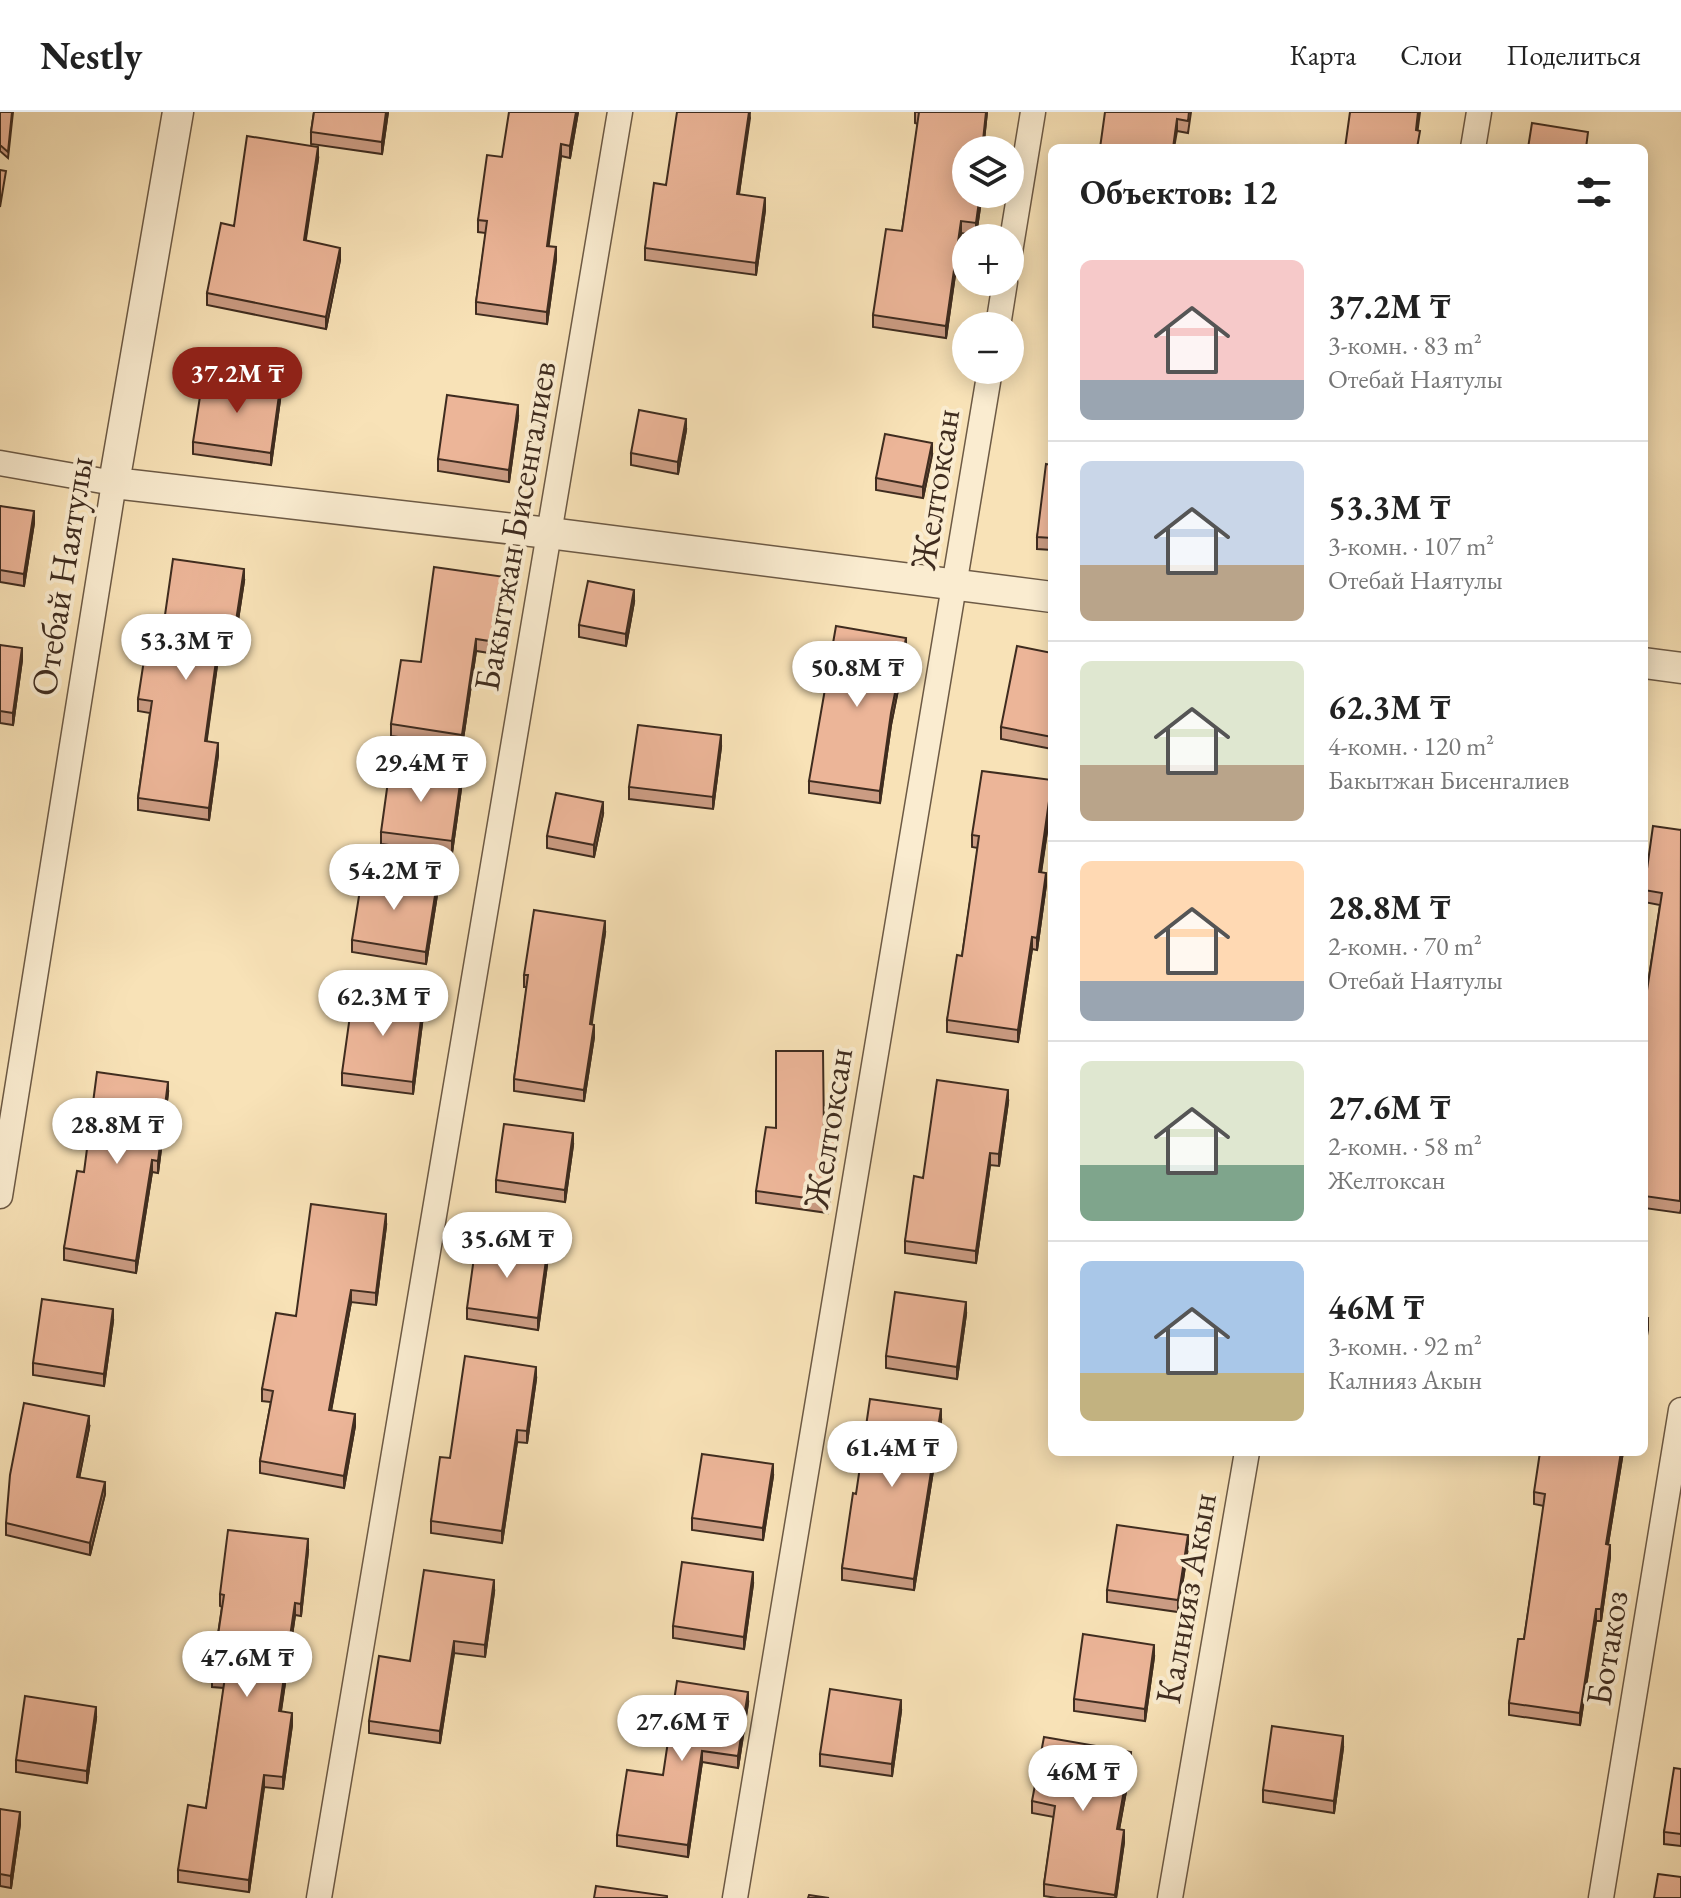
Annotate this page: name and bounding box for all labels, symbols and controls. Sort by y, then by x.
text: Nestly [40,31,142,80]
text: Карта [1289,37,1356,73]
text: Слои [1400,37,1462,73]
text: Поделиться [1506,37,1641,73]
map controls [952,136,1024,384]
button: layers [952,136,1024,208]
text: Объектов: 12 [1080,170,1277,214]
icon: filters [1572,170,1616,214]
button: + [952,224,1024,296]
text: 37.2M ₸ [1328,284,1450,328]
icon: home [1144,292,1240,388]
button: − [952,312,1024,384]
text: 3-комн. · 83 m² [1328,328,1482,362]
pin: 37.2M ₸ [163,347,311,415]
text: 37.2M ₸ [190,356,284,390]
street label: Бакытжан Бисенгалиев [462,357,567,695]
text: Отебай Наятулы [1328,362,1503,396]
street label: Желтоксан [898,405,970,574]
street label: Отебай Наятулы [19,453,104,699]
text: 53.3M ₸ [1328,485,1450,529]
icon: home [1144,493,1240,589]
text: 3-комн. · 107 m² [1328,529,1494,563]
text: Отебай Наятулы [1328,563,1503,597]
pin: 53.3M ₸ [112,614,260,682]
text: 53.3M ₸ [139,623,233,657]
pin: 50.8M ₸ [783,641,931,709]
text: 50.8M ₸ [810,650,904,684]
text: 62.3M ₸ [1328,685,1450,729]
icon: home [1144,693,1240,789]
text: 4-комн. · 120 m² [1328,729,1494,763]
pin: 29.4M ₸ [347,736,495,804]
text: 29.4M ₸ [374,745,468,779]
text: Бакытжан Бисенгалиев [1328,763,1569,797]
pin: 54.2M ₸ [320,844,468,912]
text: 54.2M ₸ [347,853,441,887]
text: 28.8M ₸ [1328,885,1450,929]
icon: home [1144,893,1240,989]
text: 2-комн. · 70 m² [1328,929,1482,963]
text: Отебай Наятулы [1328,963,1503,997]
pin: 62.3M ₸ [309,970,457,1038]
text: 62.3M ₸ [336,979,430,1013]
street label: Желтоксан [791,1044,863,1213]
text: 27.6M ₸ [1328,1085,1450,1129]
icon: home [1144,1093,1240,1189]
pin: 28.8M ₸ [43,1098,191,1166]
text: 28.8M ₸ [70,1107,164,1141]
text: 2-комн. · 58 m² [1328,1129,1482,1163]
text: Желтоксан [1328,1163,1445,1197]
pin: 35.6M ₸ [433,1212,581,1280]
text: 35.6M ₸ [460,1221,554,1255]
text: 46M ₸ [1328,1285,1424,1329]
icon: home [1144,1293,1240,1389]
text: 3-комн. · 92 m² [1328,1329,1482,1363]
text: Калнияз Акын [1328,1363,1482,1397]
pin: 61.4M ₸ [818,1421,966,1489]
text: 61.4M ₸ [845,1430,939,1464]
street label: Калнияз Акын [1144,1489,1227,1707]
street label: Ботакоз [1574,1587,1639,1709]
pin: 47.6M ₸ [173,1631,321,1699]
text: 47.6M ₸ [200,1640,294,1674]
pin: 27.6M ₸ [608,1695,756,1763]
text: 27.6M ₸ [635,1704,729,1738]
pin: 46M ₸ [1027,1745,1139,1813]
text: 46M ₸ [1046,1754,1120,1788]

